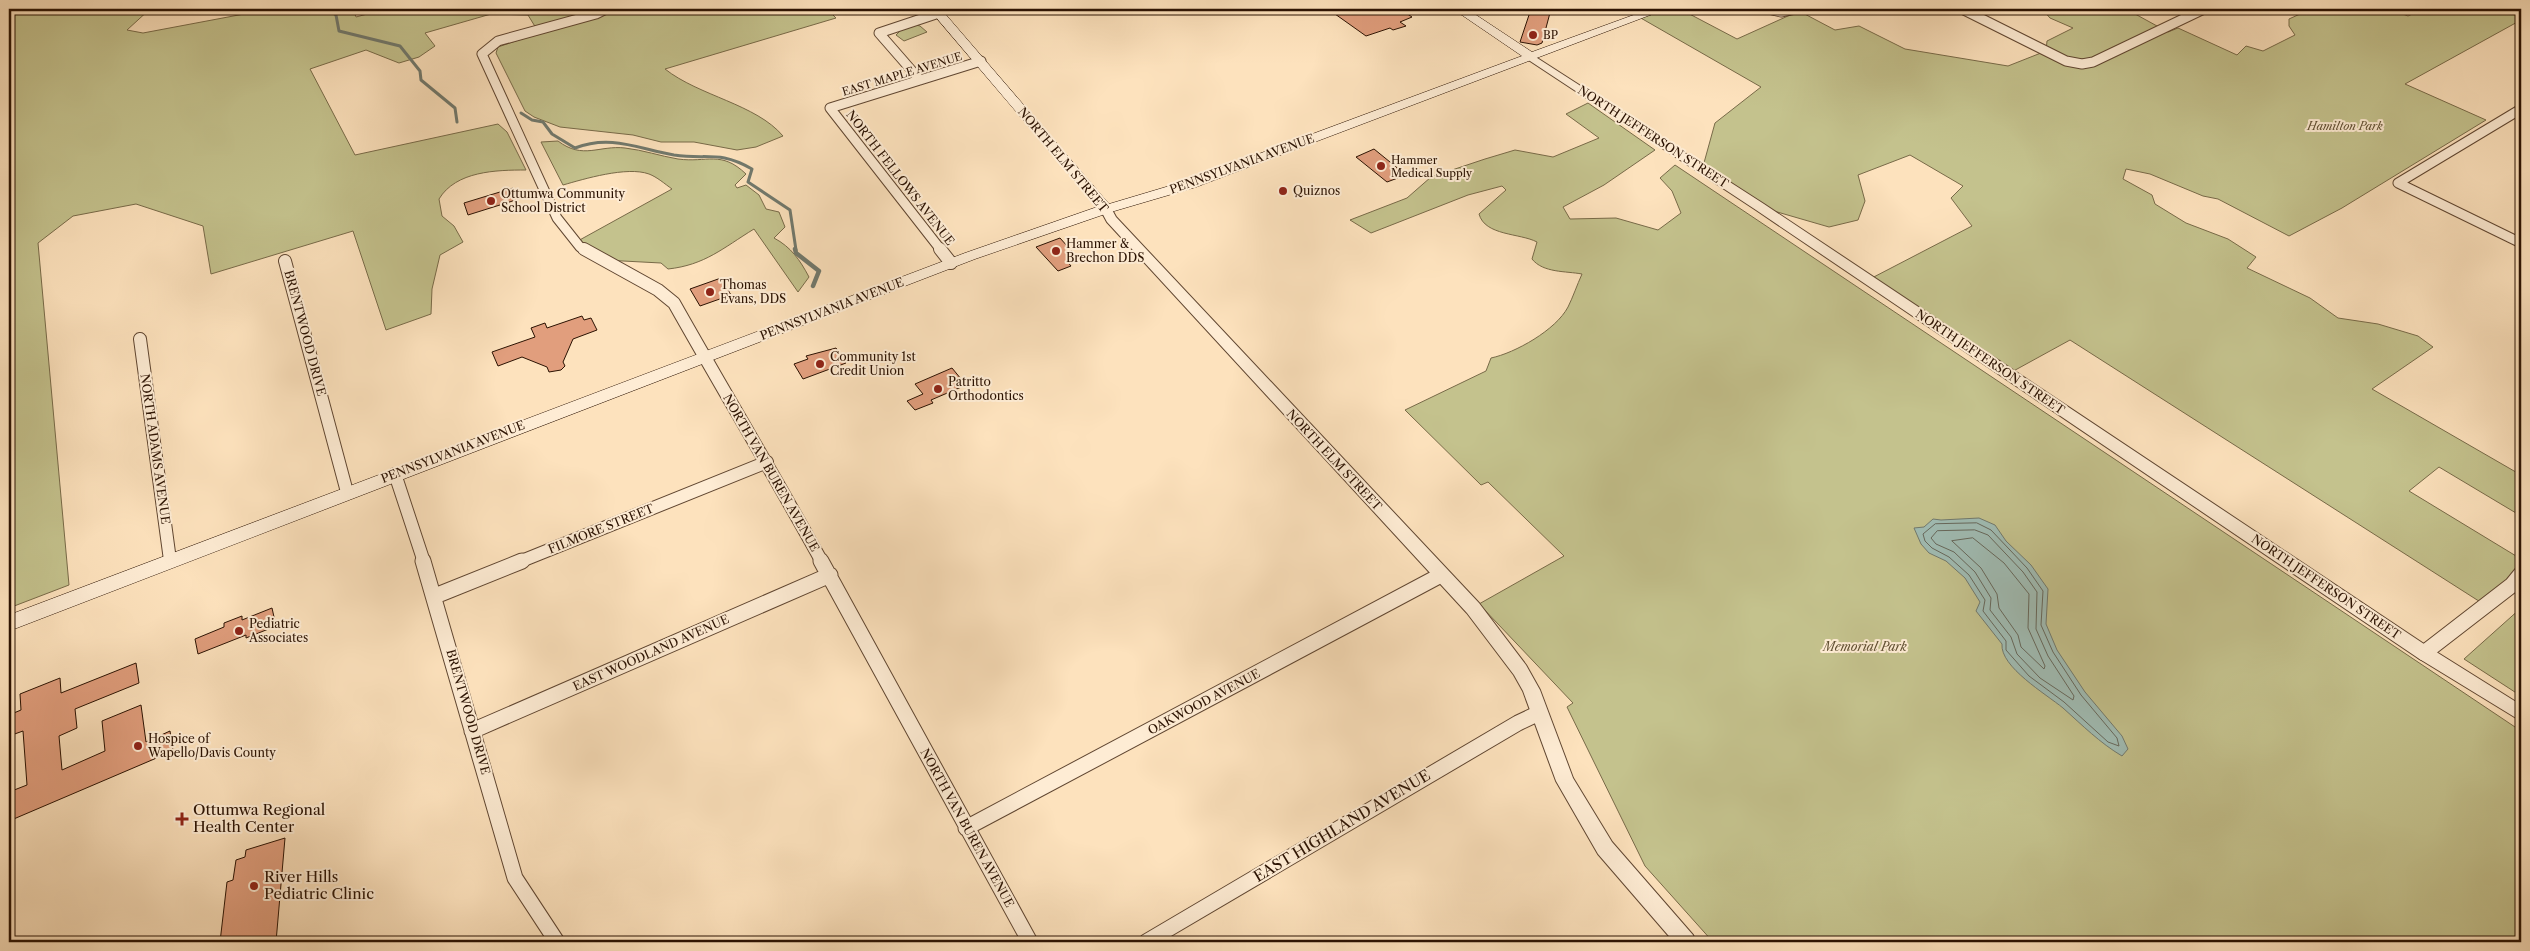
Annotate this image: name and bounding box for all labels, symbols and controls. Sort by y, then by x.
place label: BP [1543,28,1558,42]
marker: BP [1527,29,1539,41]
street label: EAST MAPLE AVENUE [840,49,964,99]
street label: NORTH JEFFERSON STREET [1575,82,1731,191]
street label: NORTH ELM STREET [1015,104,1112,215]
street label: NORTH FELLOWS AVENUE [843,107,958,248]
park label: Hamilton Park [2306,119,2383,133]
street label: PENNSYLVANIA AVENUE [1167,130,1316,197]
place label: Hammer Medical Supply [1391,153,1473,180]
marker: Hammer Medical Supply [1375,160,1387,172]
place label: Quiznos [1293,183,1340,198]
marker: Quiznos [1277,185,1289,197]
place label: Ottumwa Community School District [501,186,625,215]
marker: Ottumwa Community School District [485,195,497,207]
place label: Hammer & Brechon DDS [1066,236,1144,265]
marker: Hammer & Brechon DDS [1050,245,1062,257]
street label: BRENTWOOD DRIVE [281,268,330,397]
street label: PENNSYLVANIA AVENUE [758,274,906,343]
place label: Thomas Evans, DDS [720,277,786,306]
marker: Thomas Evans, DDS [704,286,716,298]
street label: NORTH JEFFERSON STREET [1913,306,2068,417]
place label: Community 1st Credit Union [830,349,916,378]
marker: Community 1st Credit Union [814,358,826,370]
street label: NORTH ADAMS AVENUE [138,373,173,525]
place label: Patritto Orthodontics [948,374,1024,403]
marker: Patritto Orthodontics [932,383,944,395]
street label: NORTH VAN BUREN AVENUE [720,391,823,554]
street label: NORTH ELM STREET [1284,406,1385,513]
street label: PENNSYLVANIA AVENUE [379,417,527,486]
street label: FILMORE STREET [546,500,656,557]
street label: NORTH JEFFERSON STREET [2249,531,2404,642]
street label: EAST WOODLAND AVENUE [570,611,731,694]
place label: Pediatric Associates [248,616,308,645]
marker: Pediatric Associates [233,625,245,637]
park label: Memorial Park [1821,639,1908,654]
street label: BRENTWOOD DRIVE [443,648,494,776]
street label: OAKWOOD AVENUE [1145,666,1263,738]
place label: Hospice of Wapello/Davis County [147,731,276,760]
marker: Hospice of Wapello/Davis County [132,740,144,752]
street label: NORTH VAN BUREN AVENUE [917,746,1018,910]
street label: EAST HIGHLAND AVENUE [1250,765,1434,886]
place label: Ottumwa Regional Health Center [193,800,326,836]
marker: Ottumwa Regional Health Center [175,812,189,826]
place label: River Hills Pediatric Clinic [264,867,374,903]
marker: River Hills Pediatric Clinic [248,880,260,892]

